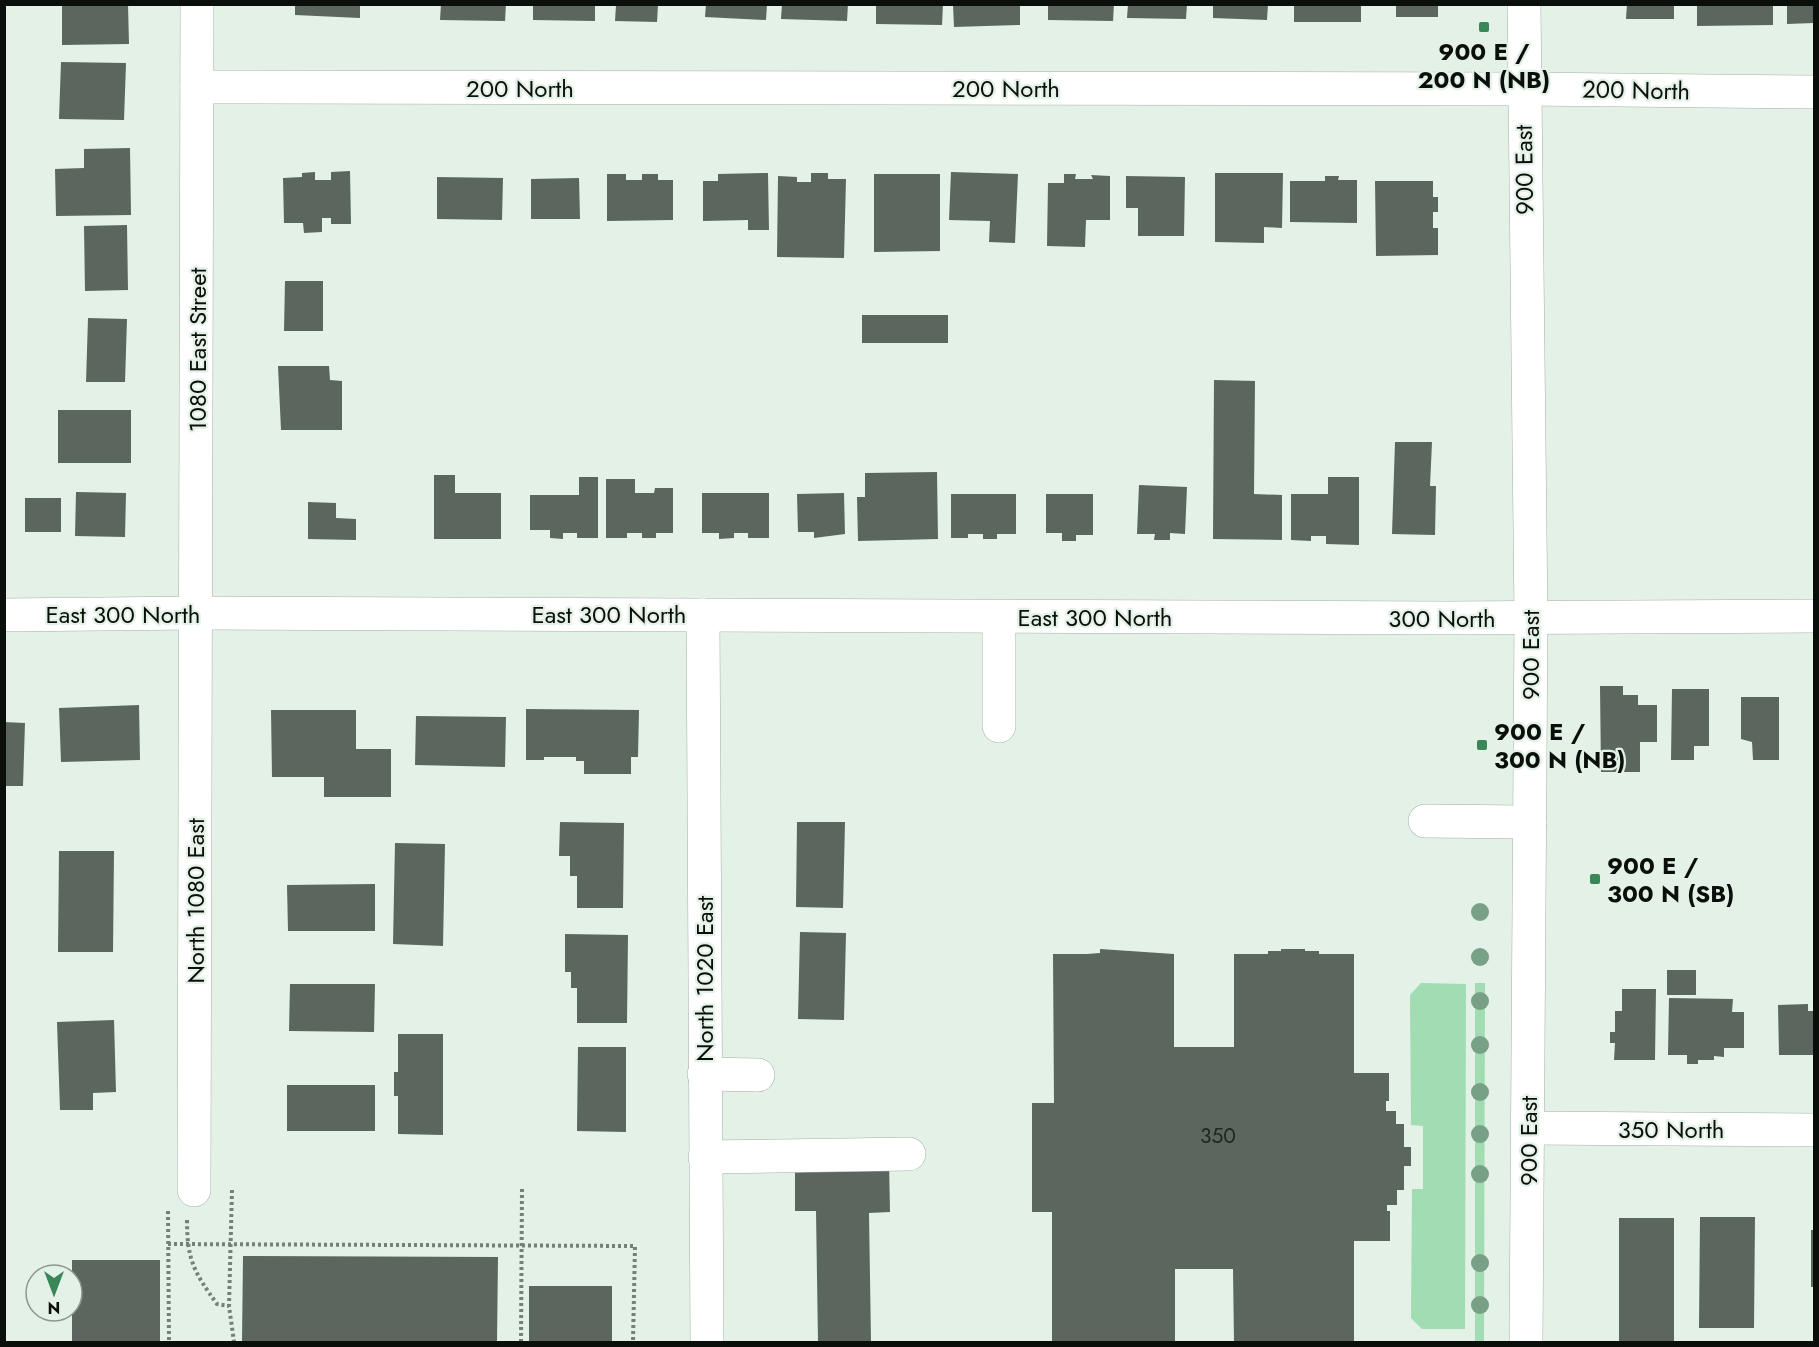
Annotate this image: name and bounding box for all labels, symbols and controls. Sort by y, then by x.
marker: 900 E / 200 N (NB) [1477,20,1491,34]
place label: 900 E / 200 N (NB) [1418,34,1550,97]
street label: 200 North [466,71,574,106]
street label: 200 North [952,71,1060,106]
street label: 200 North [1582,72,1690,108]
street label: 900 East [1506,124,1542,215]
street label: 1080 East Street [180,267,215,432]
street label: East 300 North [46,597,200,632]
street label: East 300 North [532,597,686,632]
street label: East 300 North [1018,600,1172,635]
street label: 300 North [1388,601,1496,636]
street label: 900 East [1513,610,1548,700]
place label: 900 E / 300 N (NB) [1494,714,1626,777]
marker: 900 E / 300 N (NB) [1475,738,1489,752]
street label: North 1080 East [178,818,213,984]
place label: 900 E / 300 N (SB) [1607,848,1734,911]
marker: 900 E / 300 N (SB) [1588,872,1602,886]
street label: North 1020 East [687,896,722,1062]
street label: 900 East [1511,1096,1546,1186]
street label: 350 North [1618,1112,1724,1147]
house number: 350 [1200,1121,1236,1151]
north arrow [24,1263,84,1323]
text: N [48,1296,60,1319]

